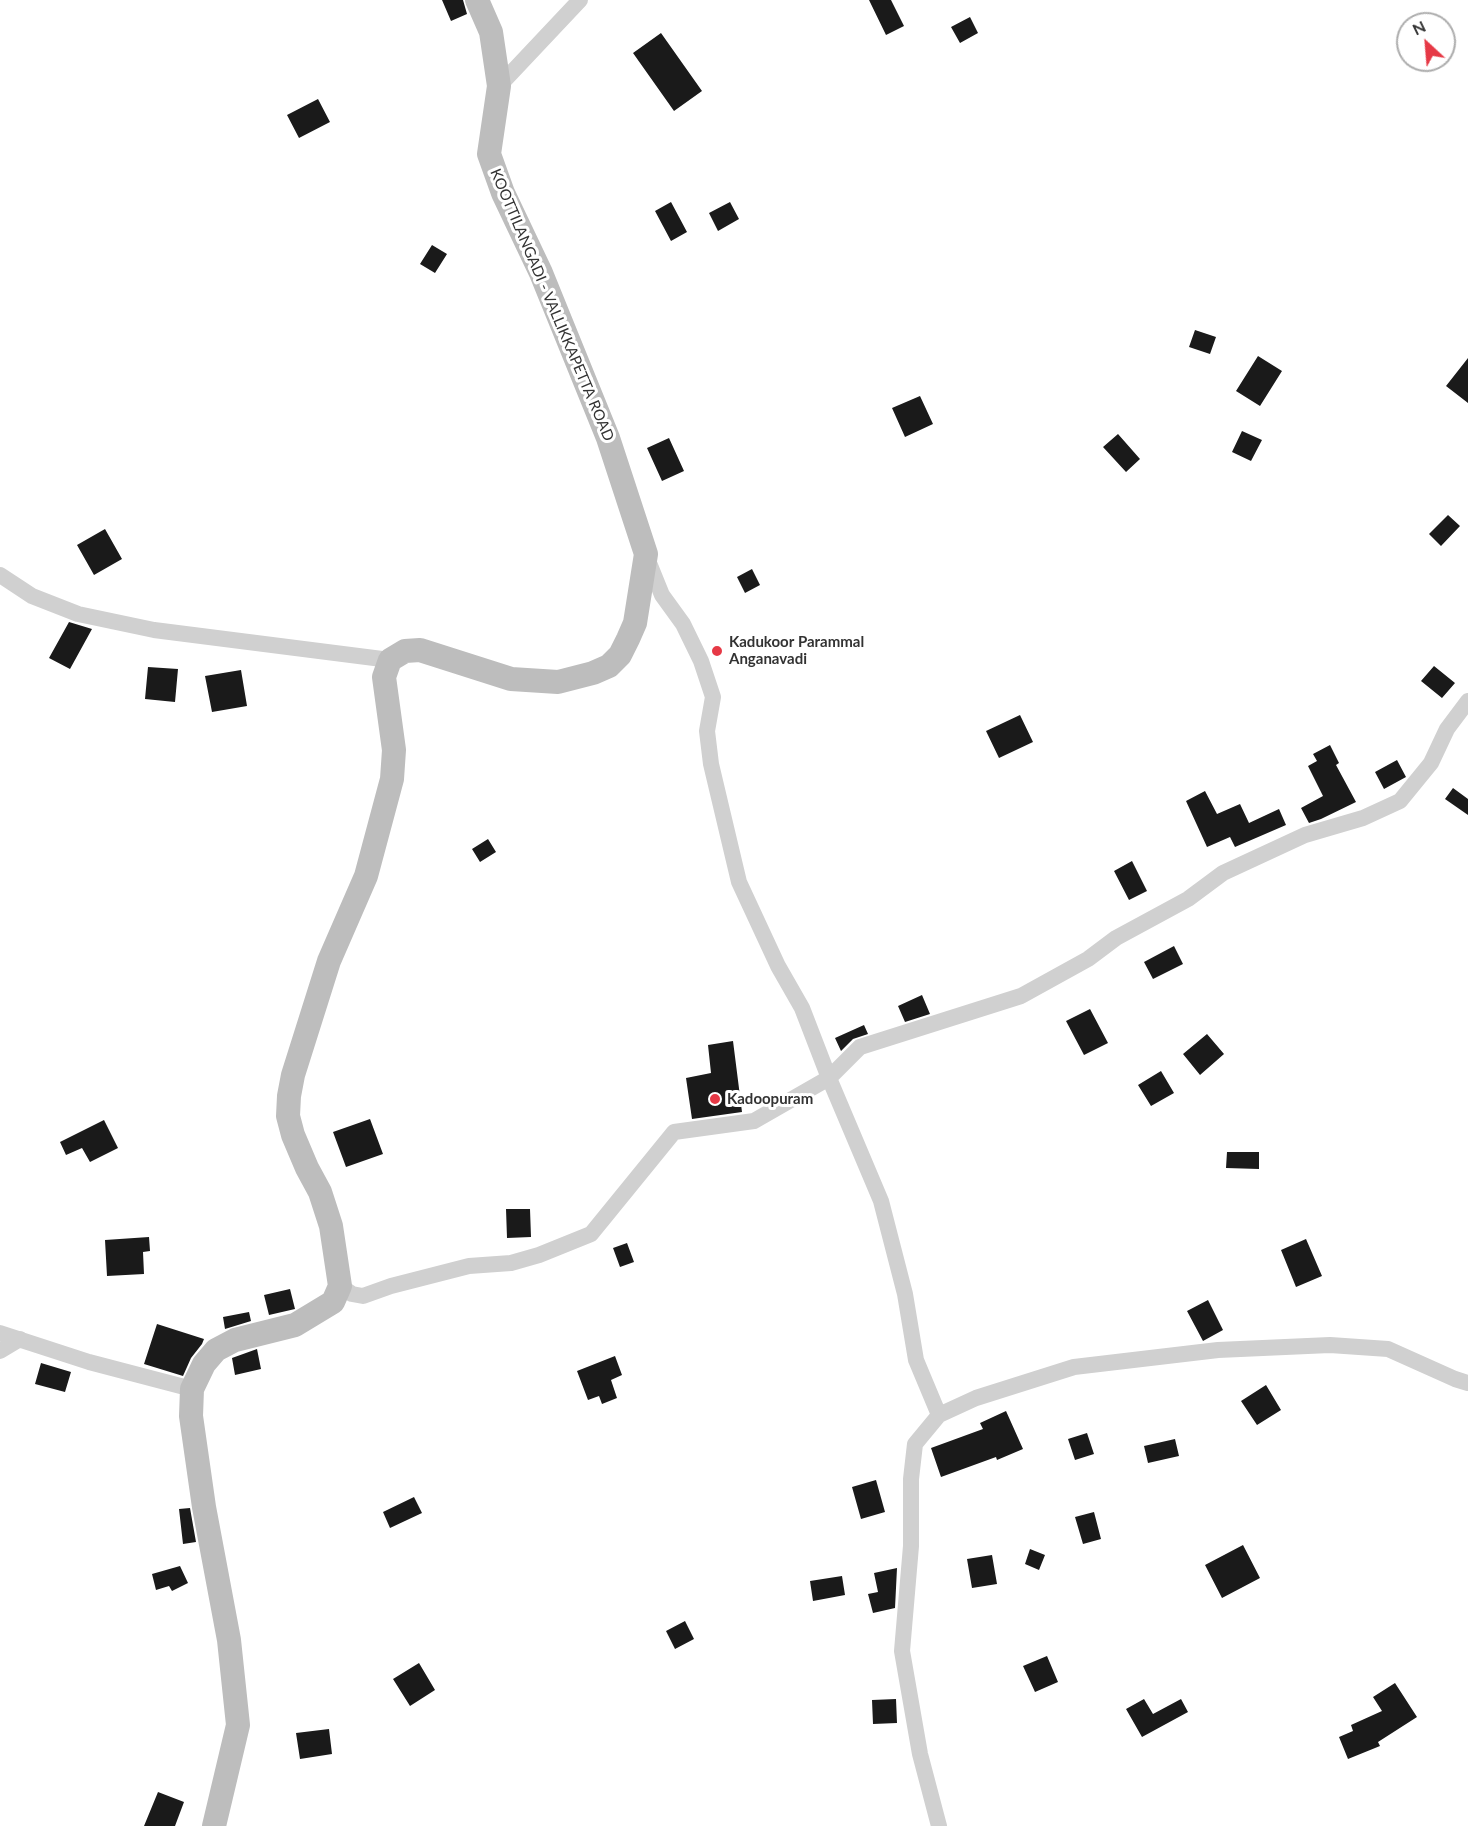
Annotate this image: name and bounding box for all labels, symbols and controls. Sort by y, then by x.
north arrow [1396,12,1456,72]
text: N [1409,16,1428,38]
street label: KOOTTILANGADI - VALLIKKAPETTA ROAD [486,166,618,444]
place label: Kadukoor Parammal Anganavadi [729,633,864,668]
marker: Kadukoor Parammal Anganavadi [710,644,724,658]
place label: Kadoopuram [727,1090,813,1108]
marker: Kadoopuram [708,1092,722,1106]

